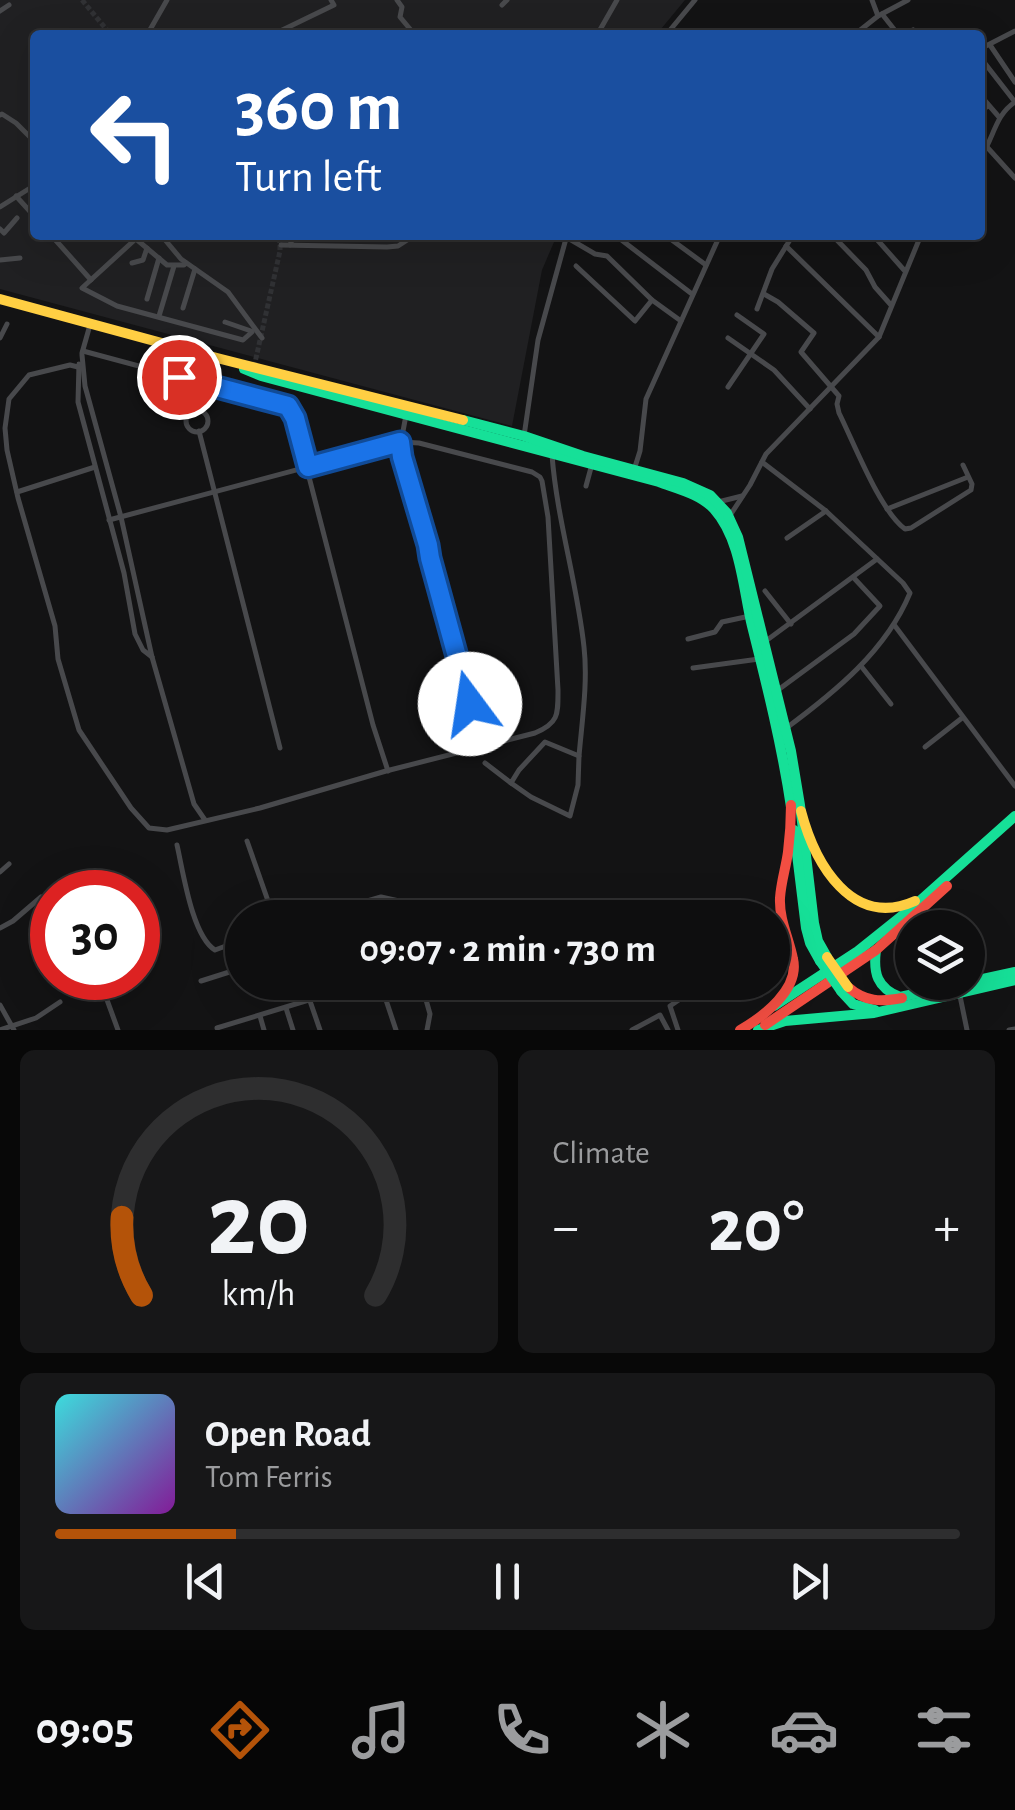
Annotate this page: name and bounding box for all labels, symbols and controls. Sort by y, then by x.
icon: left [70,70,200,200]
text: 360 m [235,73,403,143]
text: Turn left [235,155,382,200]
pin [137,335,222,420]
icon: arrive [152,350,207,405]
position arrow [418,652,522,756]
speed limit sign: 30 [30,870,160,1000]
map controls [895,910,985,1000]
button: layers [895,910,985,1000]
text: 09:07 · 2 min · 730 m [359,931,656,969]
text: Climate [553,1137,650,1169]
text: 20 [207,1170,310,1274]
text: 20° [708,1190,804,1265]
text: − [553,1200,579,1255]
text: + [934,1200,960,1255]
text: km/h [222,1276,296,1312]
text: Open Road [205,1416,371,1454]
text: Tom Ferris [205,1461,333,1493]
icon: previous [178,1554,233,1609]
icon: pause [480,1554,535,1609]
icon: next [782,1554,837,1609]
icon: directions [205,1695,275,1765]
icon: music [346,1695,416,1765]
icon: phone [487,1695,557,1765]
icon: climate [628,1695,698,1765]
icon: car [769,1695,839,1765]
icon: filters [909,1695,979,1765]
text: 09:05 [35,1707,134,1752]

